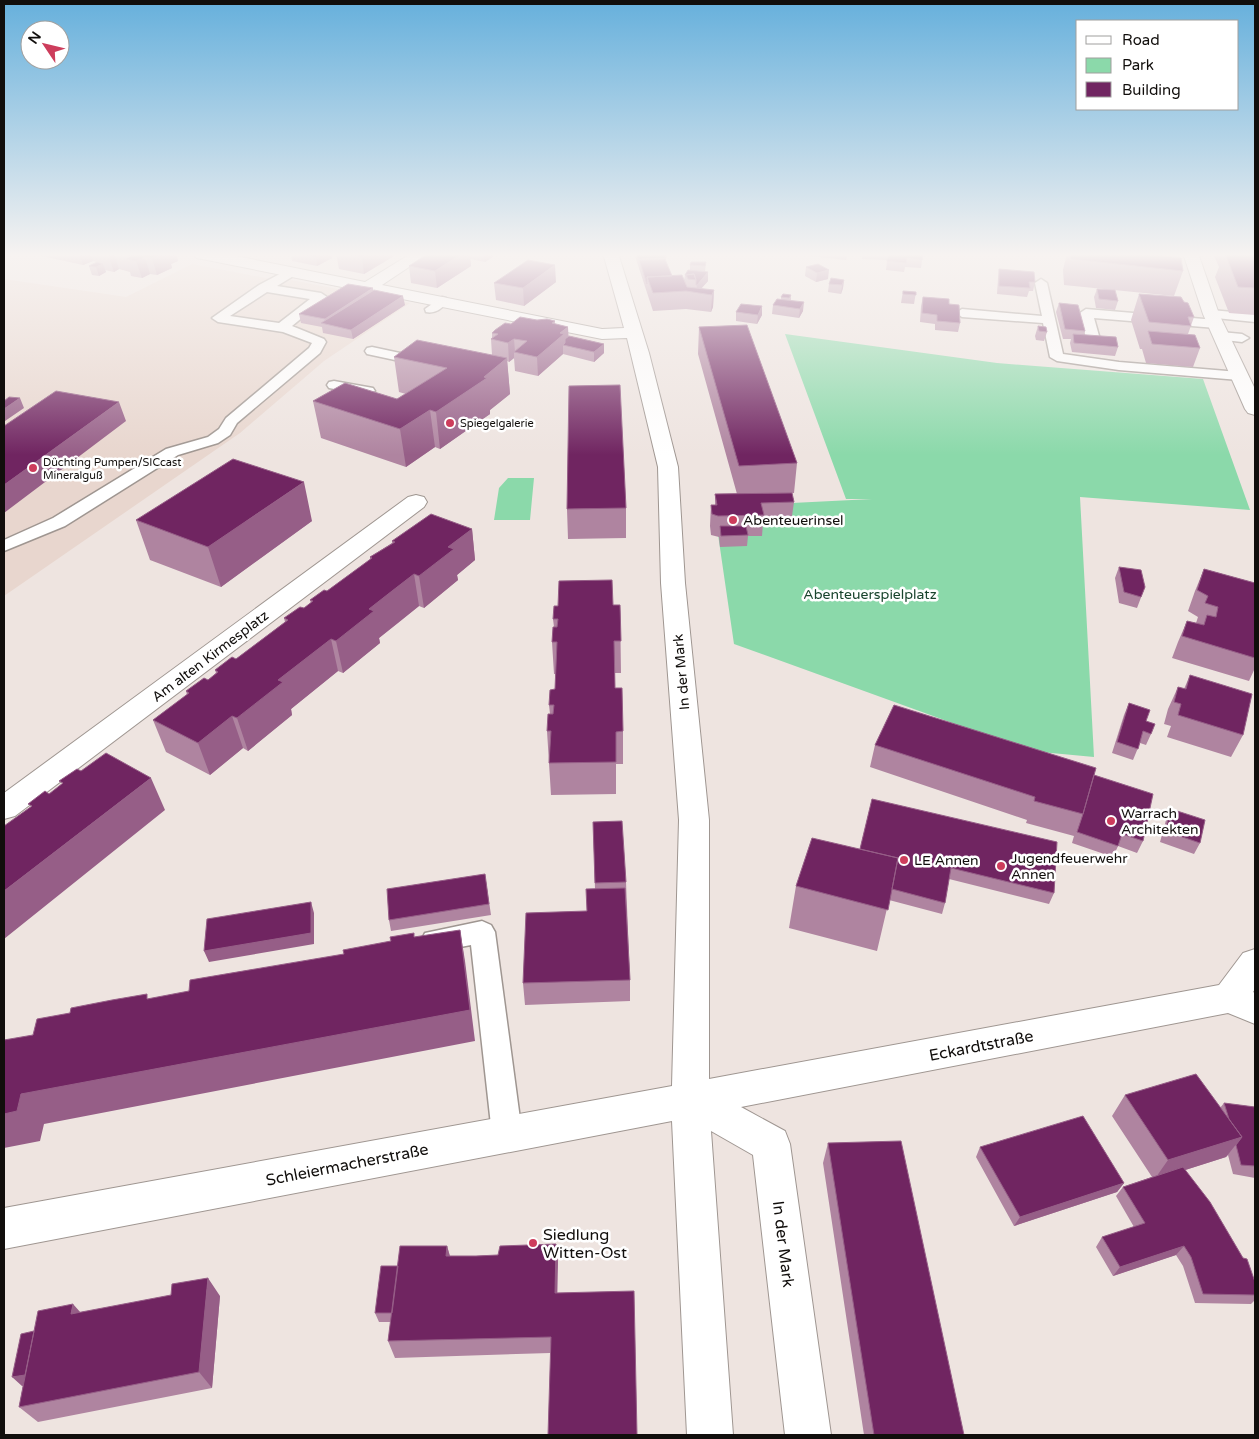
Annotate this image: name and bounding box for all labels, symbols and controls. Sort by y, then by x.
north arrow [20,20,70,70]
legend [1076,20,1239,110]
text: N [25,28,45,47]
text: Road [1122,31,1160,49]
text: Park [1122,56,1154,74]
text: Building [1122,81,1181,99]
marker: Spiegelgalerie [444,417,456,429]
place label: Spiegelgalerie [460,417,534,430]
place label: Düchting Pumpen/SICcast Mineralguß [43,456,181,482]
marker: Düchting Pumpen/SICcast Mineralguß [27,462,39,474]
place label: Abenteuerinsel [743,512,844,529]
marker: Abenteuerinsel [727,514,739,526]
park label: Abenteuerspielplatz [803,586,937,603]
street label: Am alten Kirmesplatz [149,607,272,706]
street label: In der Mark [670,633,693,711]
place label: Warrach Architekten [1121,805,1199,838]
marker: Warrach Architekten [1105,815,1117,827]
place label: Jugendfeuerwehr Annen [1011,850,1128,883]
place label: LE Annen [914,852,979,869]
marker: LE Annen [898,854,910,866]
marker: Jugendfeuerwehr Annen [995,860,1007,872]
street label: Eckardtstraße [927,1026,1035,1066]
street label: Schleiermacherstraße [264,1139,430,1191]
street label: In der Mark [768,1200,798,1289]
place label: Siedlung Witten-Ost [543,1225,627,1263]
marker: Siedlung Witten-Ost [527,1237,539,1249]

